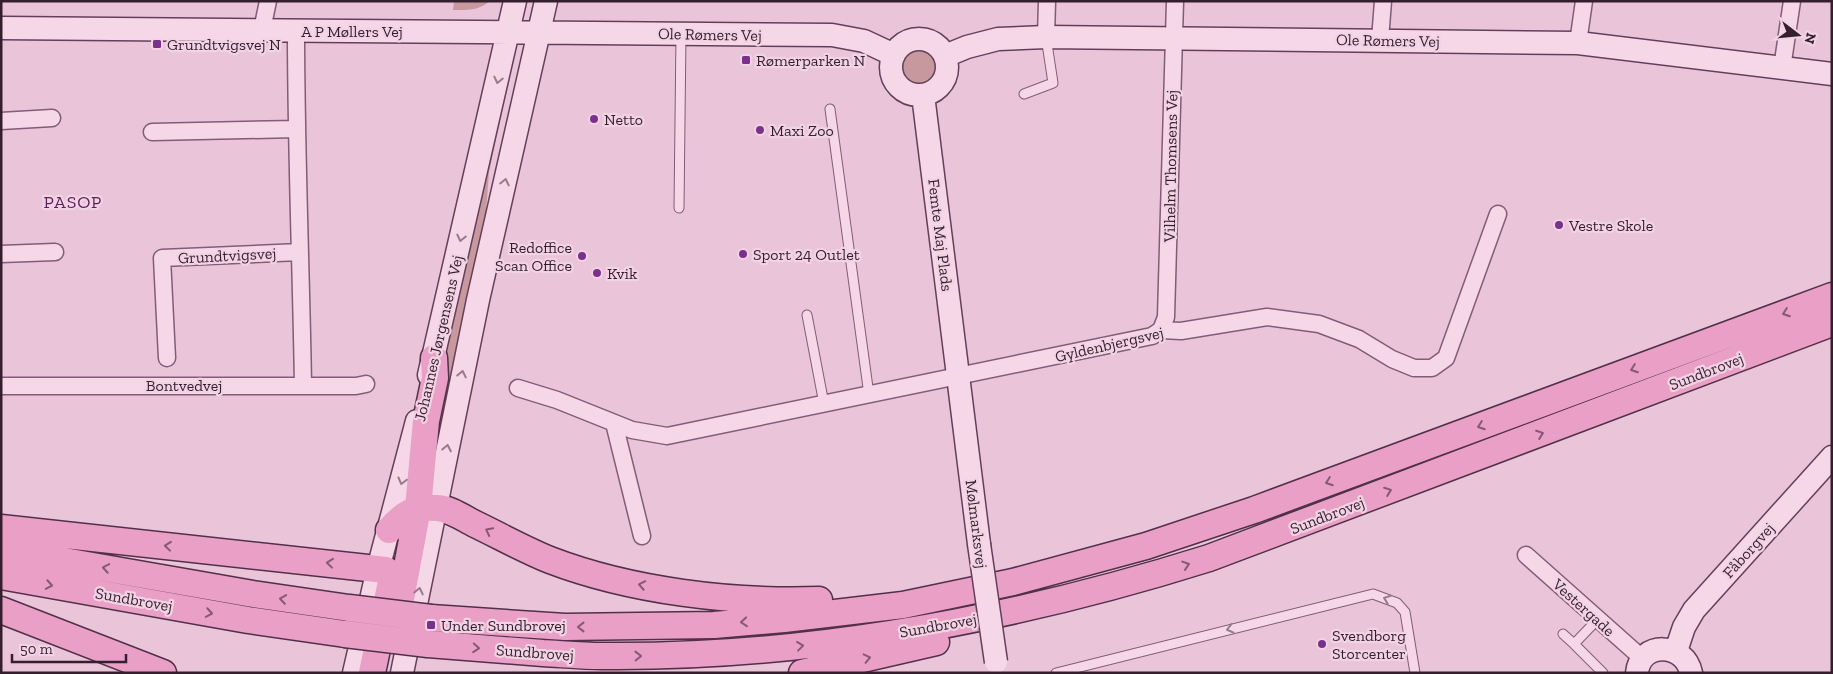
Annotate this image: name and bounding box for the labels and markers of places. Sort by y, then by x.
place label: Grundtvigsvej N [167,35,281,54]
marker: Grundtvigsvej N [151,38,163,50]
place label: Rømerparken N [756,51,866,70]
marker: Rømerparken N [740,54,752,66]
place label: Netto [604,110,643,129]
marker: Netto [588,113,600,125]
place label: Maxi Zoo [770,121,834,140]
marker: Maxi Zoo [754,124,766,136]
place label: Vestre Skole [1568,216,1653,235]
marker: Vestre Skole [1553,219,1565,231]
place label: Redoffice Scan Office [495,238,572,275]
place label: Sport 24 Outlet [753,245,860,264]
marker: Sport 24 Outlet [737,248,749,260]
marker: Redoffice Scan Office [576,250,588,262]
place label: Kvik [607,264,638,283]
marker: Kvik [591,267,603,279]
place label: Under Sundbrovej [441,616,566,635]
marker: Under Sundbrovej [425,619,437,631]
place label: Svendborg Storcenter [1332,626,1406,663]
marker: Svendborg Storcenter [1316,638,1328,650]

